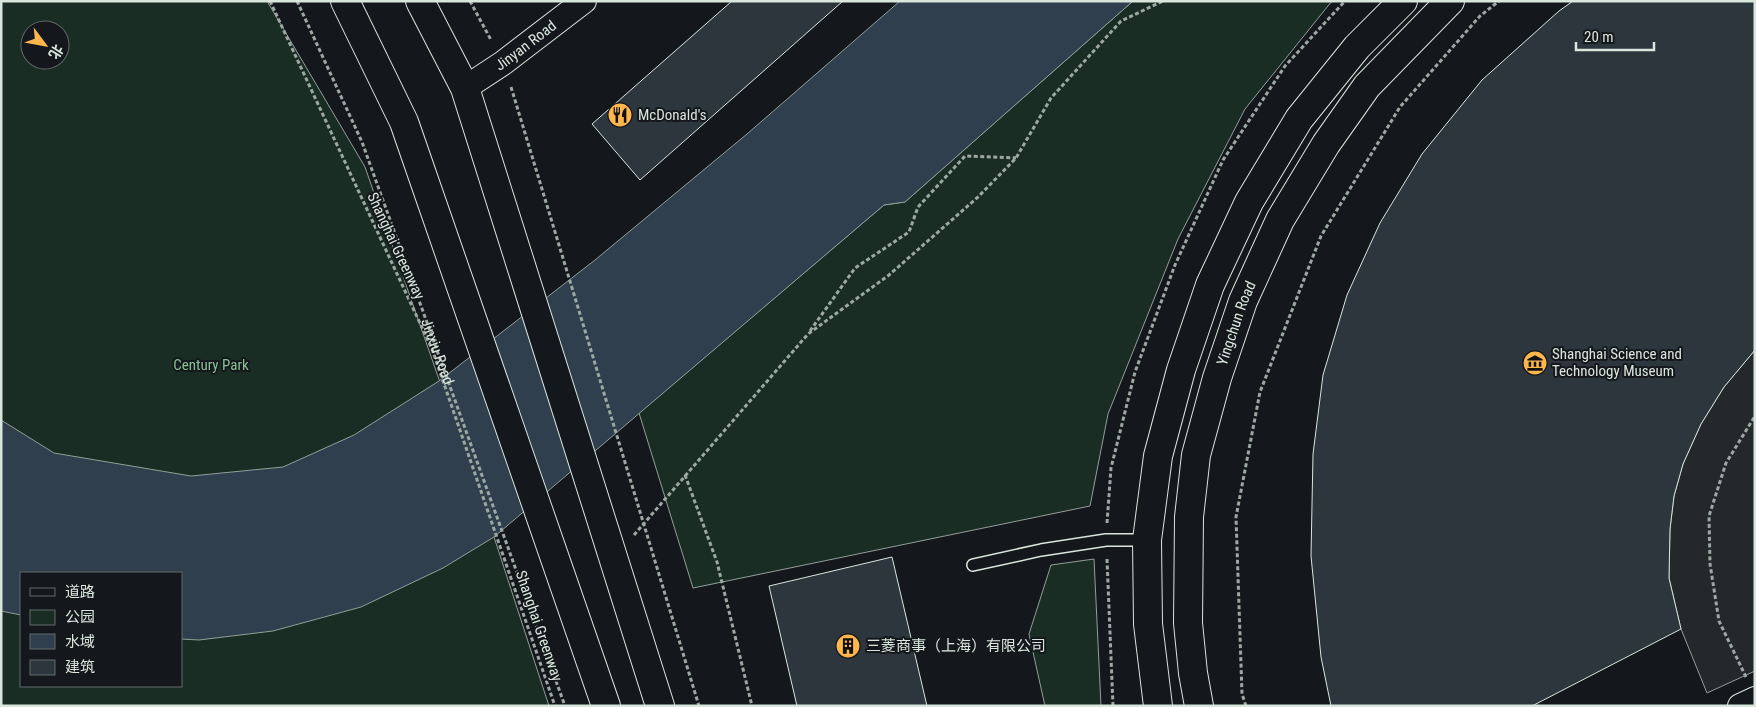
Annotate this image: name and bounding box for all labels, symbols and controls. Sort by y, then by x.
street label: Jinyan Road [492,17,560,75]
north arrow [20,20,70,70]
scale bar [1576,20,1654,52]
text: 20 m [1584,28,1614,46]
text: 北 [46,42,67,62]
restaurant icon: McDonald's [607,102,633,128]
place label: McDonald's [638,106,707,124]
street label: Shanghai Greenway [363,190,429,302]
street label: Yingchun Road [1213,278,1260,368]
street label: Jinxiu Road [417,316,458,387]
place label: Shanghai Science and Technology Museum [1552,345,1682,380]
museum icon: Shanghai Science and Technology Museum [1522,350,1548,376]
park label: Century Park [173,356,249,374]
street label: Shanghai Greenway [512,568,566,684]
legend [20,572,182,687]
text: 道路 [65,583,95,601]
text: 公园 [65,608,95,626]
text: 水域 [65,633,95,651]
building icon: 三菱商事（上海）有限公司 [835,633,861,659]
place label: 三菱商事（上海）有限公司 [866,637,1046,655]
text: 建筑 [65,658,95,676]

